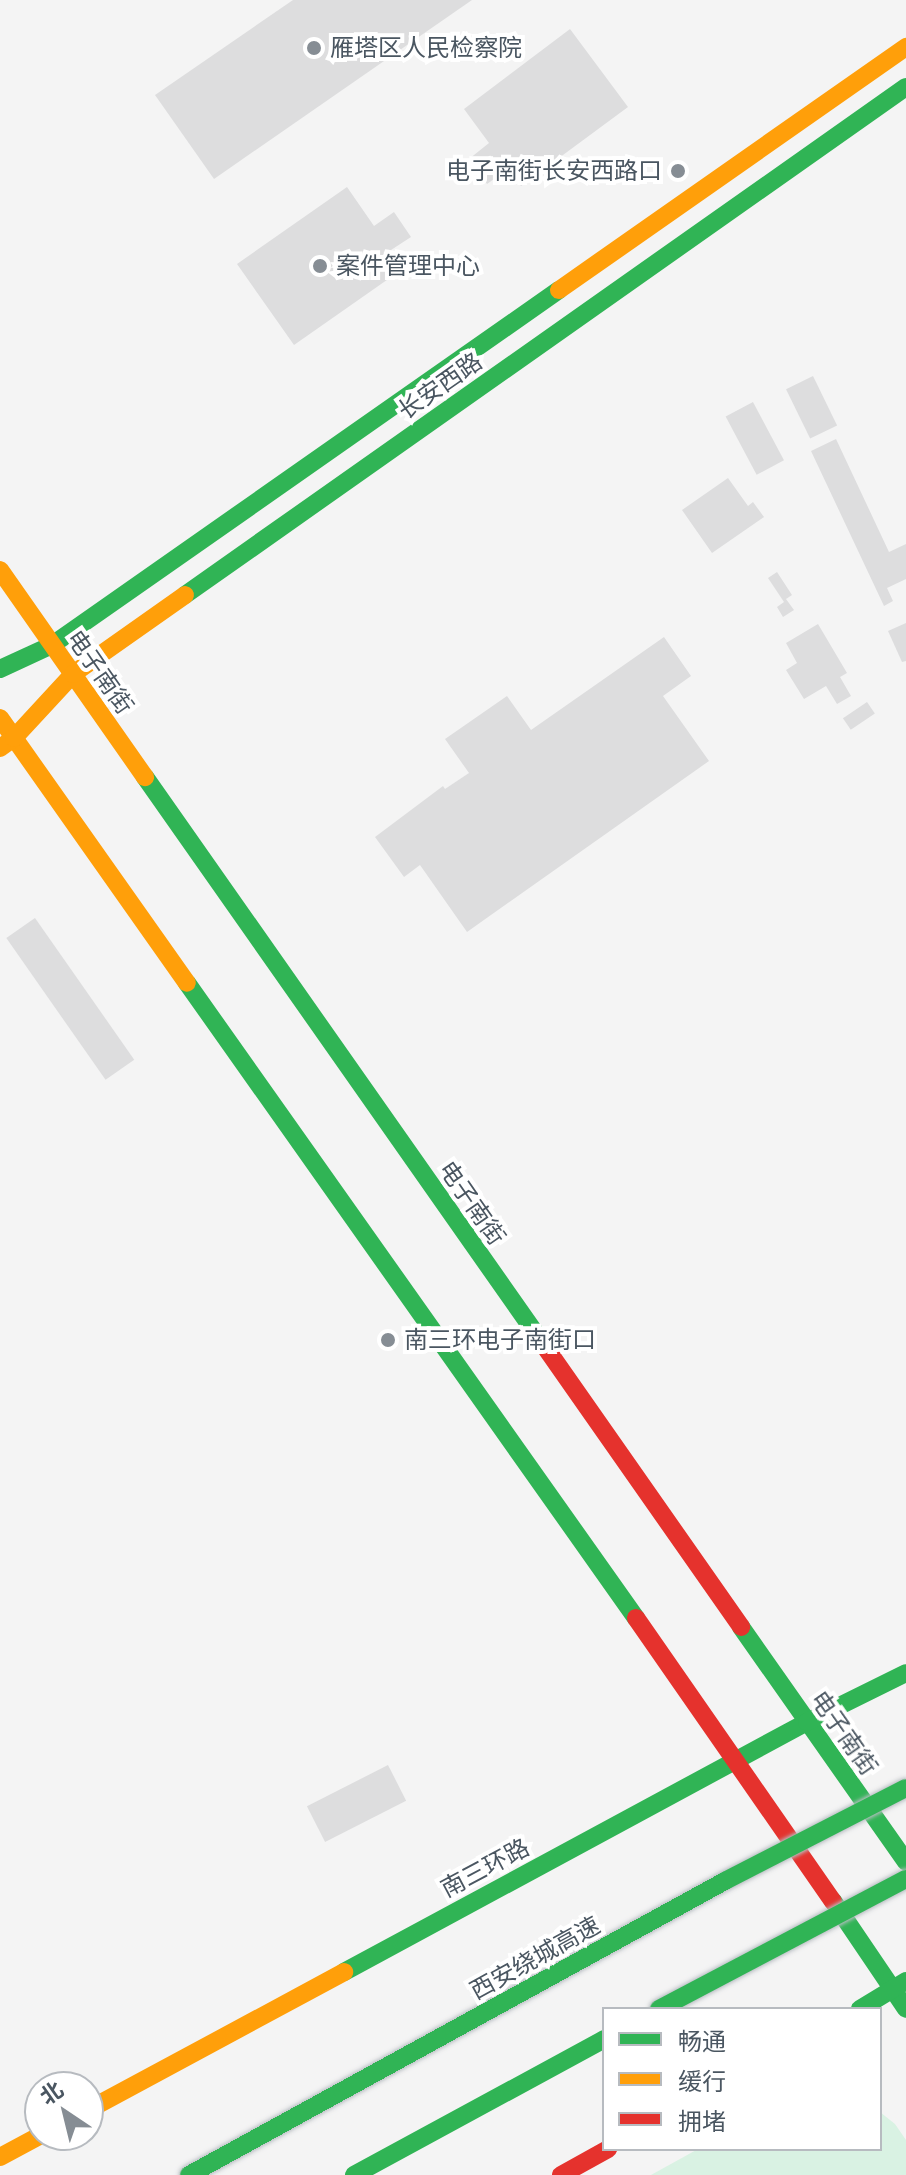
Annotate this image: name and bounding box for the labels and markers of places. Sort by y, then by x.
place label: 雁塔区人民检察院 [330,34,522,62]
marker: 雁塔区人民检察院 [305,39,323,57]
place label: 电子南街长安西路口 [446,157,662,185]
marker: 电子南街长安西路口 [669,162,687,180]
place label: 案件管理中心 [336,252,480,280]
marker: 案件管理中心 [311,257,329,275]
place label: 南三环电子南街口 [404,1326,596,1354]
marker: 南三环电子南街口 [379,1331,397,1349]

